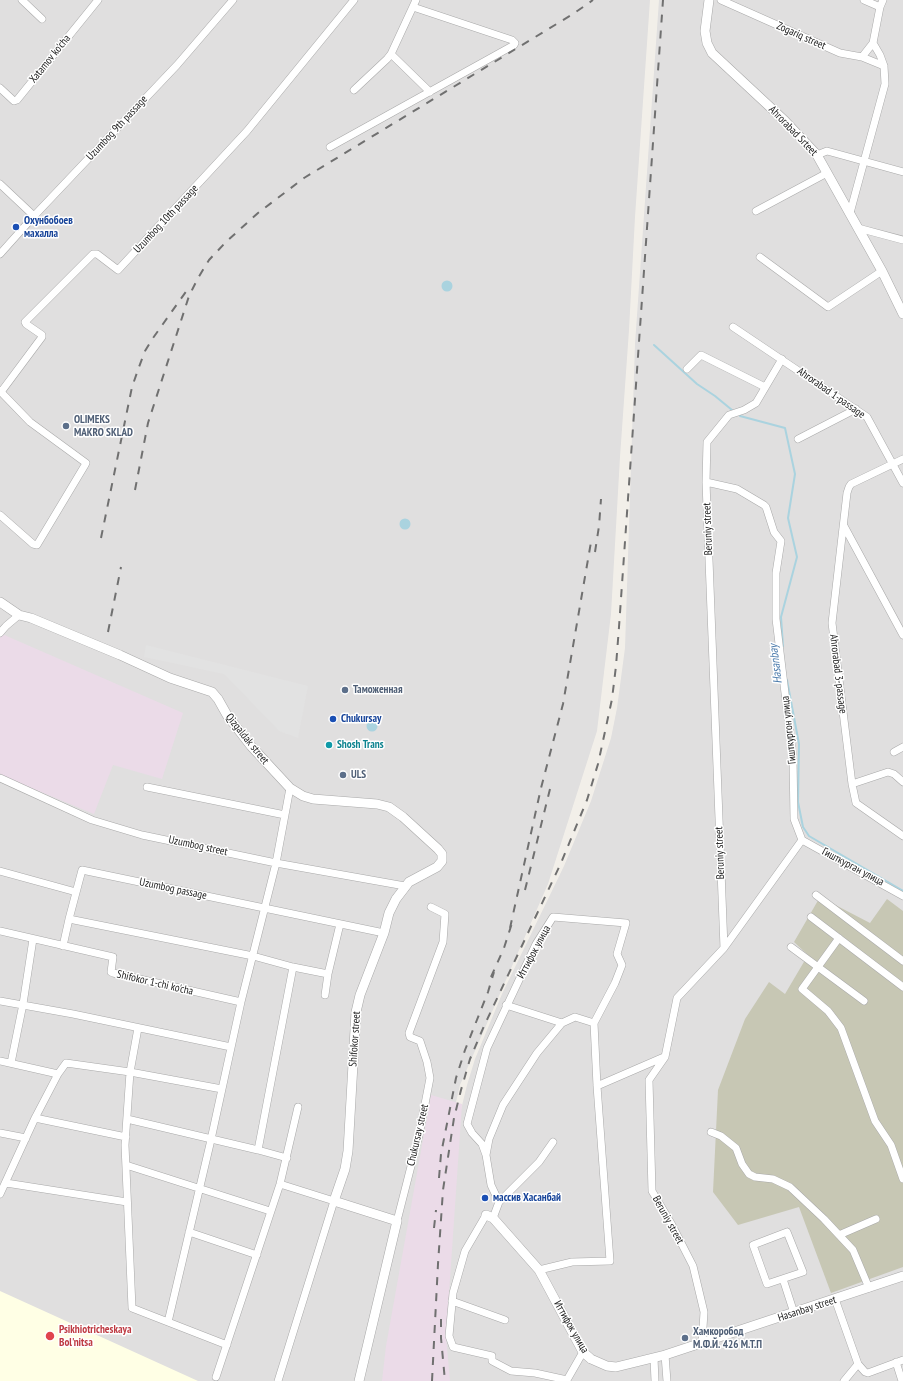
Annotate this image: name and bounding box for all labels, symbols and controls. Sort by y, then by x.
street label: Zogariq street [774,19,828,53]
street label: Xatamov ko'cha [27,32,73,86]
street label: Uzumbog 9th passage [84,93,150,163]
street label: Ahrorabad Srteet [766,103,820,159]
street label: Uzumbog 10th passage [131,182,201,256]
place label: Охунбобоев махалла [24,214,73,240]
marker: Охунбобоев махалла [11,222,21,232]
street label: Ahrorabad 1-passage [794,365,868,421]
place label: OLIMEKS MAKRO SKLAD [74,413,133,439]
marker: OLIMEKS MAKRO SKLAD [61,421,71,431]
street label: Beruniy street [700,502,716,556]
street label: Ahrorabad 3-passage [827,634,849,714]
water label: Hasanbay [766,643,786,685]
place label: Таможенная [353,683,403,697]
marker: Таможенная [340,685,350,695]
street label: Гишткургон улица [779,695,799,765]
street label: Qizgaldak street [223,711,271,767]
place label: Chukursay [341,712,381,726]
marker: Chukursay [328,714,338,724]
place label: Shosh Trans [337,738,384,752]
marker: Shosh Trans [324,740,334,750]
place label: ULS [351,768,366,782]
marker: ULS [338,770,348,780]
street label: Beruniy street [712,826,728,880]
street label: Uzumbog street [167,833,229,859]
street label: Гишткурган улица [820,845,886,889]
street label: Uzumbog passage [138,875,208,903]
street label: Иттифок улица [515,923,553,981]
street label: Shifokor 1-chi ko'cha [116,968,194,998]
street label: Shifokor street [346,1011,364,1067]
street label: Chukursay street [404,1103,432,1167]
place label: массив Хасанбай [493,1191,561,1205]
marker: массив Хасанбай [480,1193,490,1203]
street label: Beruniy street [649,1194,687,1246]
street label: Hasanbay street [776,1293,838,1325]
street label: Иттифок улица [551,1298,591,1356]
place label: Psikhiotricheskaya Bol'nitsa [59,1323,131,1349]
place label: Хамкоробод М.Ф.Й. 426 М.Т.П [693,1325,762,1351]
marker: Psikhiotricheskaya Bol'nitsa [44,1330,56,1342]
marker: Хамкоробод М.Ф.Й. 426 М.Т.П [680,1333,690,1343]

